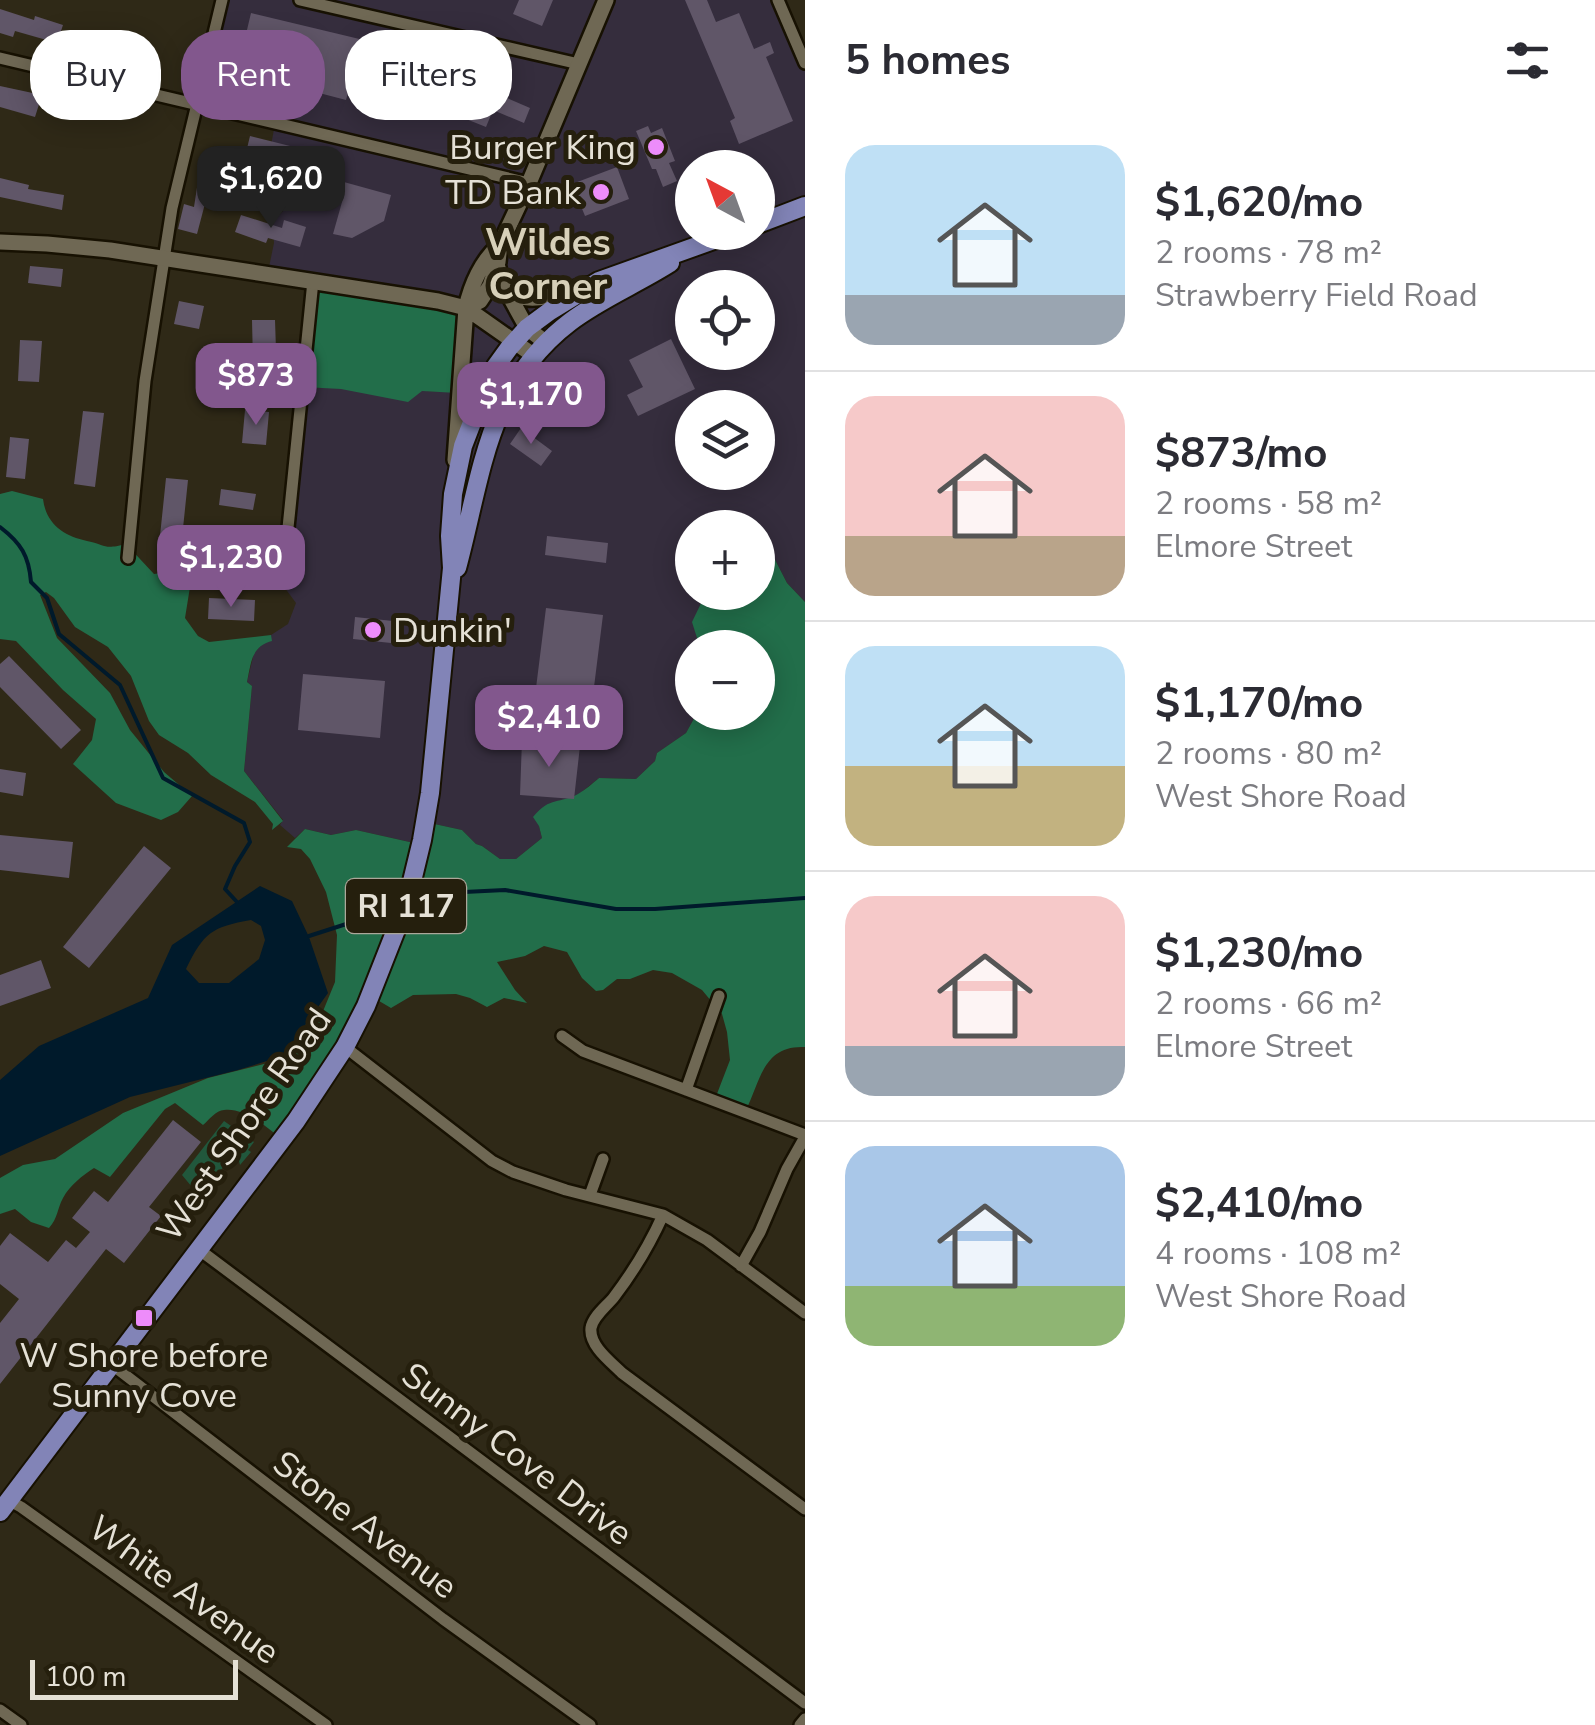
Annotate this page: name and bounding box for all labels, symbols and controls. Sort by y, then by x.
chip: Buy [30,30,161,120]
chip: Rent [181,30,325,120]
chip: Filters [345,30,512,120]
text: 5 homes [845,32,1010,89]
icon: filters [1500,33,1555,88]
place label: Burger King [449,124,636,171]
marker: Burger King [645,136,667,158]
pin: $1,620 [190,146,352,231]
north arrow [675,150,775,250]
map controls [675,150,775,730]
text: $1,620 [219,157,323,200]
place label: TD Bank [445,169,581,216]
text: $1,620/mo [1155,174,1363,231]
marker: TD Bank [590,181,612,203]
icon: home [925,185,1045,305]
district label: Wildes Corner [485,217,611,312]
text: 2 rooms · 78 m² [1155,231,1382,274]
button: locate [675,270,775,370]
text: Strawberry Field Road [1155,274,1478,317]
pin: $873 [197,343,315,428]
text: $873 [218,354,294,397]
pin: $1,170 [450,362,612,447]
text: $1,170 [479,373,583,416]
button: layers [675,390,775,490]
text: $873/mo [1155,425,1327,482]
icon: home [925,436,1045,556]
text: 2 rooms · 58 m² [1155,482,1382,525]
button: + [675,510,775,610]
pin: $1,230 [150,525,312,610]
text: Elmore Street [1155,525,1352,568]
text: $1,230 [179,536,283,579]
place label: Dunkin' [393,607,512,654]
marker: Dunkin' [362,619,384,641]
button: − [675,630,775,730]
text: $1,170/mo [1155,675,1363,732]
pin: $2,410 [468,685,630,770]
icon: home [925,686,1045,806]
text: $2,410 [497,696,601,739]
text: 2 rooms · 80 m² [1155,732,1382,775]
text: West Shore Road [1155,775,1407,818]
road number: RI 117 [346,879,466,933]
text: $1,230/mo [1155,925,1363,982]
icon: home [925,936,1045,1056]
text: 2 rooms · 66 m² [1155,982,1382,1025]
street label: West Shore Road [146,999,342,1251]
text: Elmore Street [1155,1025,1352,1068]
text: $2,410/mo [1155,1175,1363,1232]
icon: home [925,1186,1045,1306]
text: 4 rooms · 108 m² [1155,1232,1401,1275]
text: West Shore Road [1155,1275,1407,1318]
marker: W Shore before Sunny Cove [133,1307,155,1329]
place label: W Shore before Sunny Cove [20,1332,268,1419]
street label: Sunny Cove Drive [392,1352,642,1556]
street label: Stone Avenue [263,1440,467,1610]
street label: White Avenue [79,1505,289,1675]
scale bar [30,1655,238,1700]
text: 100 m [45,1658,127,1696]

